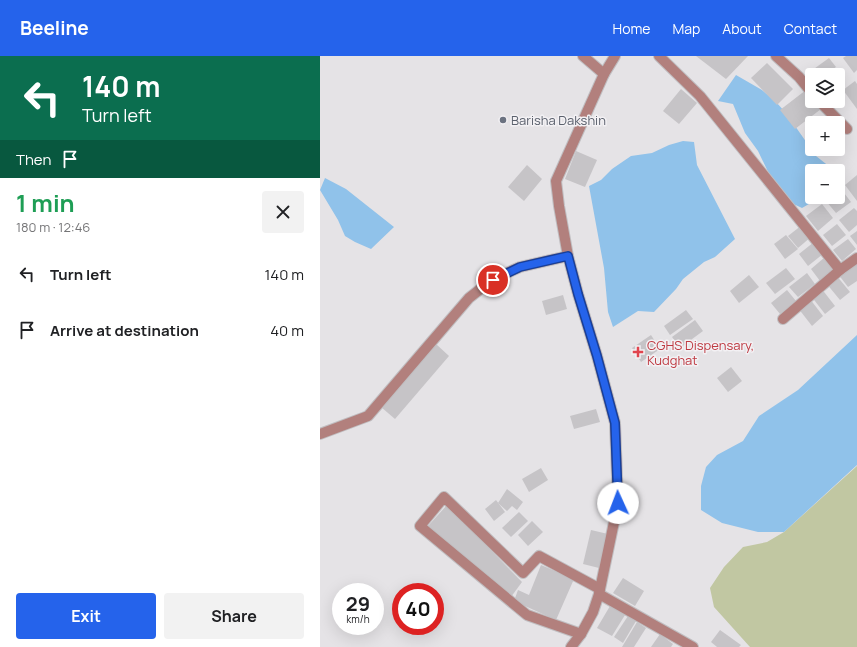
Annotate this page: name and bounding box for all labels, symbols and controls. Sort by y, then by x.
text: Beeline [20,15,89,41]
text: Home [613,19,650,38]
text: Map [672,19,700,38]
text: About [722,19,762,38]
text: Contact [784,19,837,38]
text: 140 m [82,67,161,105]
map controls [805,68,845,204]
button: layers [805,68,845,108]
icon: left [16,72,68,124]
text: Turn left [82,103,152,127]
place label: Barisha Dakshin [511,111,606,129]
marker: Barisha Dakshin [498,115,508,125]
button: + [805,116,845,156]
icon: arrive [59,148,81,170]
text: Then [16,149,51,170]
button: − [805,164,845,204]
text: 1 min [16,186,75,219]
button: close [262,191,304,233]
text: 180 m · 12:46 [16,218,90,236]
icon: left [16,263,38,285]
pin [476,263,510,297]
text: Turn left [50,264,112,285]
text: 140 m [264,264,304,285]
icon: arrive [482,269,504,291]
icon: arrive [16,319,38,341]
text: Arrive at destination [50,320,199,341]
text: 40 m [270,320,304,341]
place label: CGHS Dispensary, Kudghat [647,336,754,369]
marker: CGHS Dispensary, Kudghat [632,346,644,358]
position arrow [597,482,639,524]
speed limit sign: 40 [392,583,444,635]
text: 29 [346,590,370,617]
button: Exit [16,593,156,639]
button: Share [164,593,304,639]
text: km/h [346,612,370,626]

